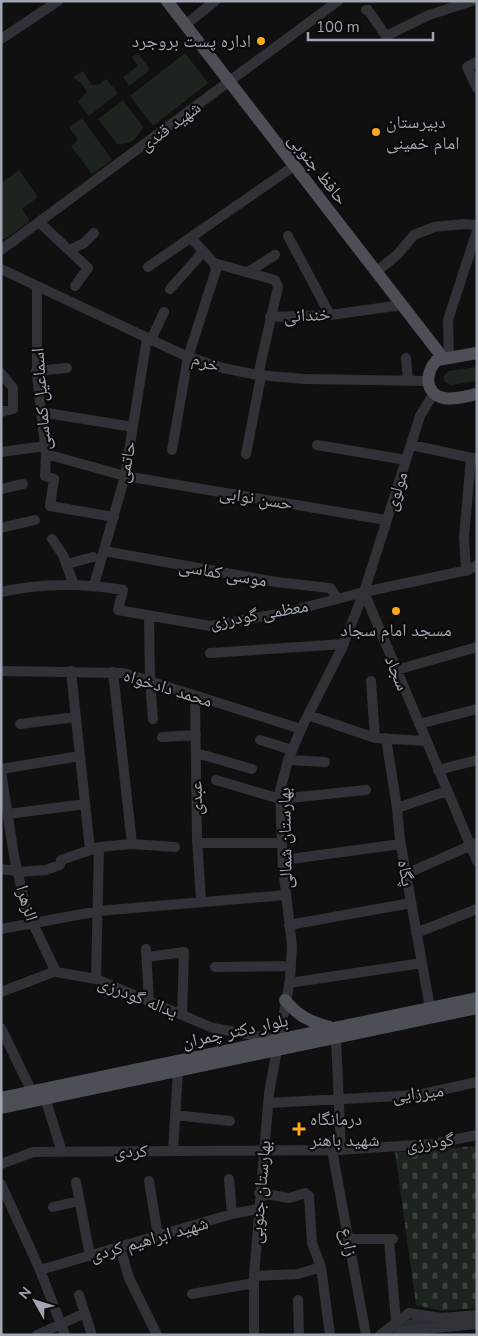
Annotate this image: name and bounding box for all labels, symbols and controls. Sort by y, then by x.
scale bar [308,10,433,42]
text: 100 m [316,17,360,37]
place label: اداره پست بروجرد [132,29,251,53]
marker: اداره پست بروجرد [255,35,267,47]
street label: شهید قندی [134,95,206,157]
place label: دبیرستان امام خمینی [386,110,459,155]
marker: دبیرستان امام خمینی [370,126,382,138]
street label: حافظ جنوبی [283,128,353,210]
street label: خندانی [283,302,331,328]
street label: خرم [189,346,223,378]
street label: اسماعیل کماسی [25,347,57,451]
street label: حاتمی [110,439,142,485]
street label: مولوی [378,468,414,514]
street label: حسن نوابی [218,480,294,516]
street label: موسی کماسی [177,553,269,593]
street label: معظمی گودرزی [208,594,310,634]
marker: مسجد امام سجاد [390,605,402,617]
place label: مسجد امام سجاد [340,618,452,642]
street label: سجاد [379,652,415,694]
street label: محمد دادخواه [121,663,215,713]
street label: عبدی [184,781,208,815]
street label: بهارستان شمالی [272,787,298,889]
street label: پگاه [392,858,420,888]
street label: الزهرا [10,882,44,924]
street label: یداله گودرزی [95,970,181,1024]
street label: بلوار دکتر چمران [180,1008,290,1054]
street label: میرزایی [391,1078,445,1108]
place label: درمانگاه شهید باهنر [309,1107,380,1152]
marker: درمانگاه شهید باهنر [292,1122,306,1136]
street label: گودرزی [405,1127,456,1157]
street label: کردی [114,1139,148,1163]
street label: بهارستان جنوبی [244,1139,276,1245]
street label: شهید ابراهیم کردی [87,1211,211,1267]
street label: زارع [334,1225,364,1259]
north arrow [10,1276,60,1326]
text: N [15,1283,36,1303]

